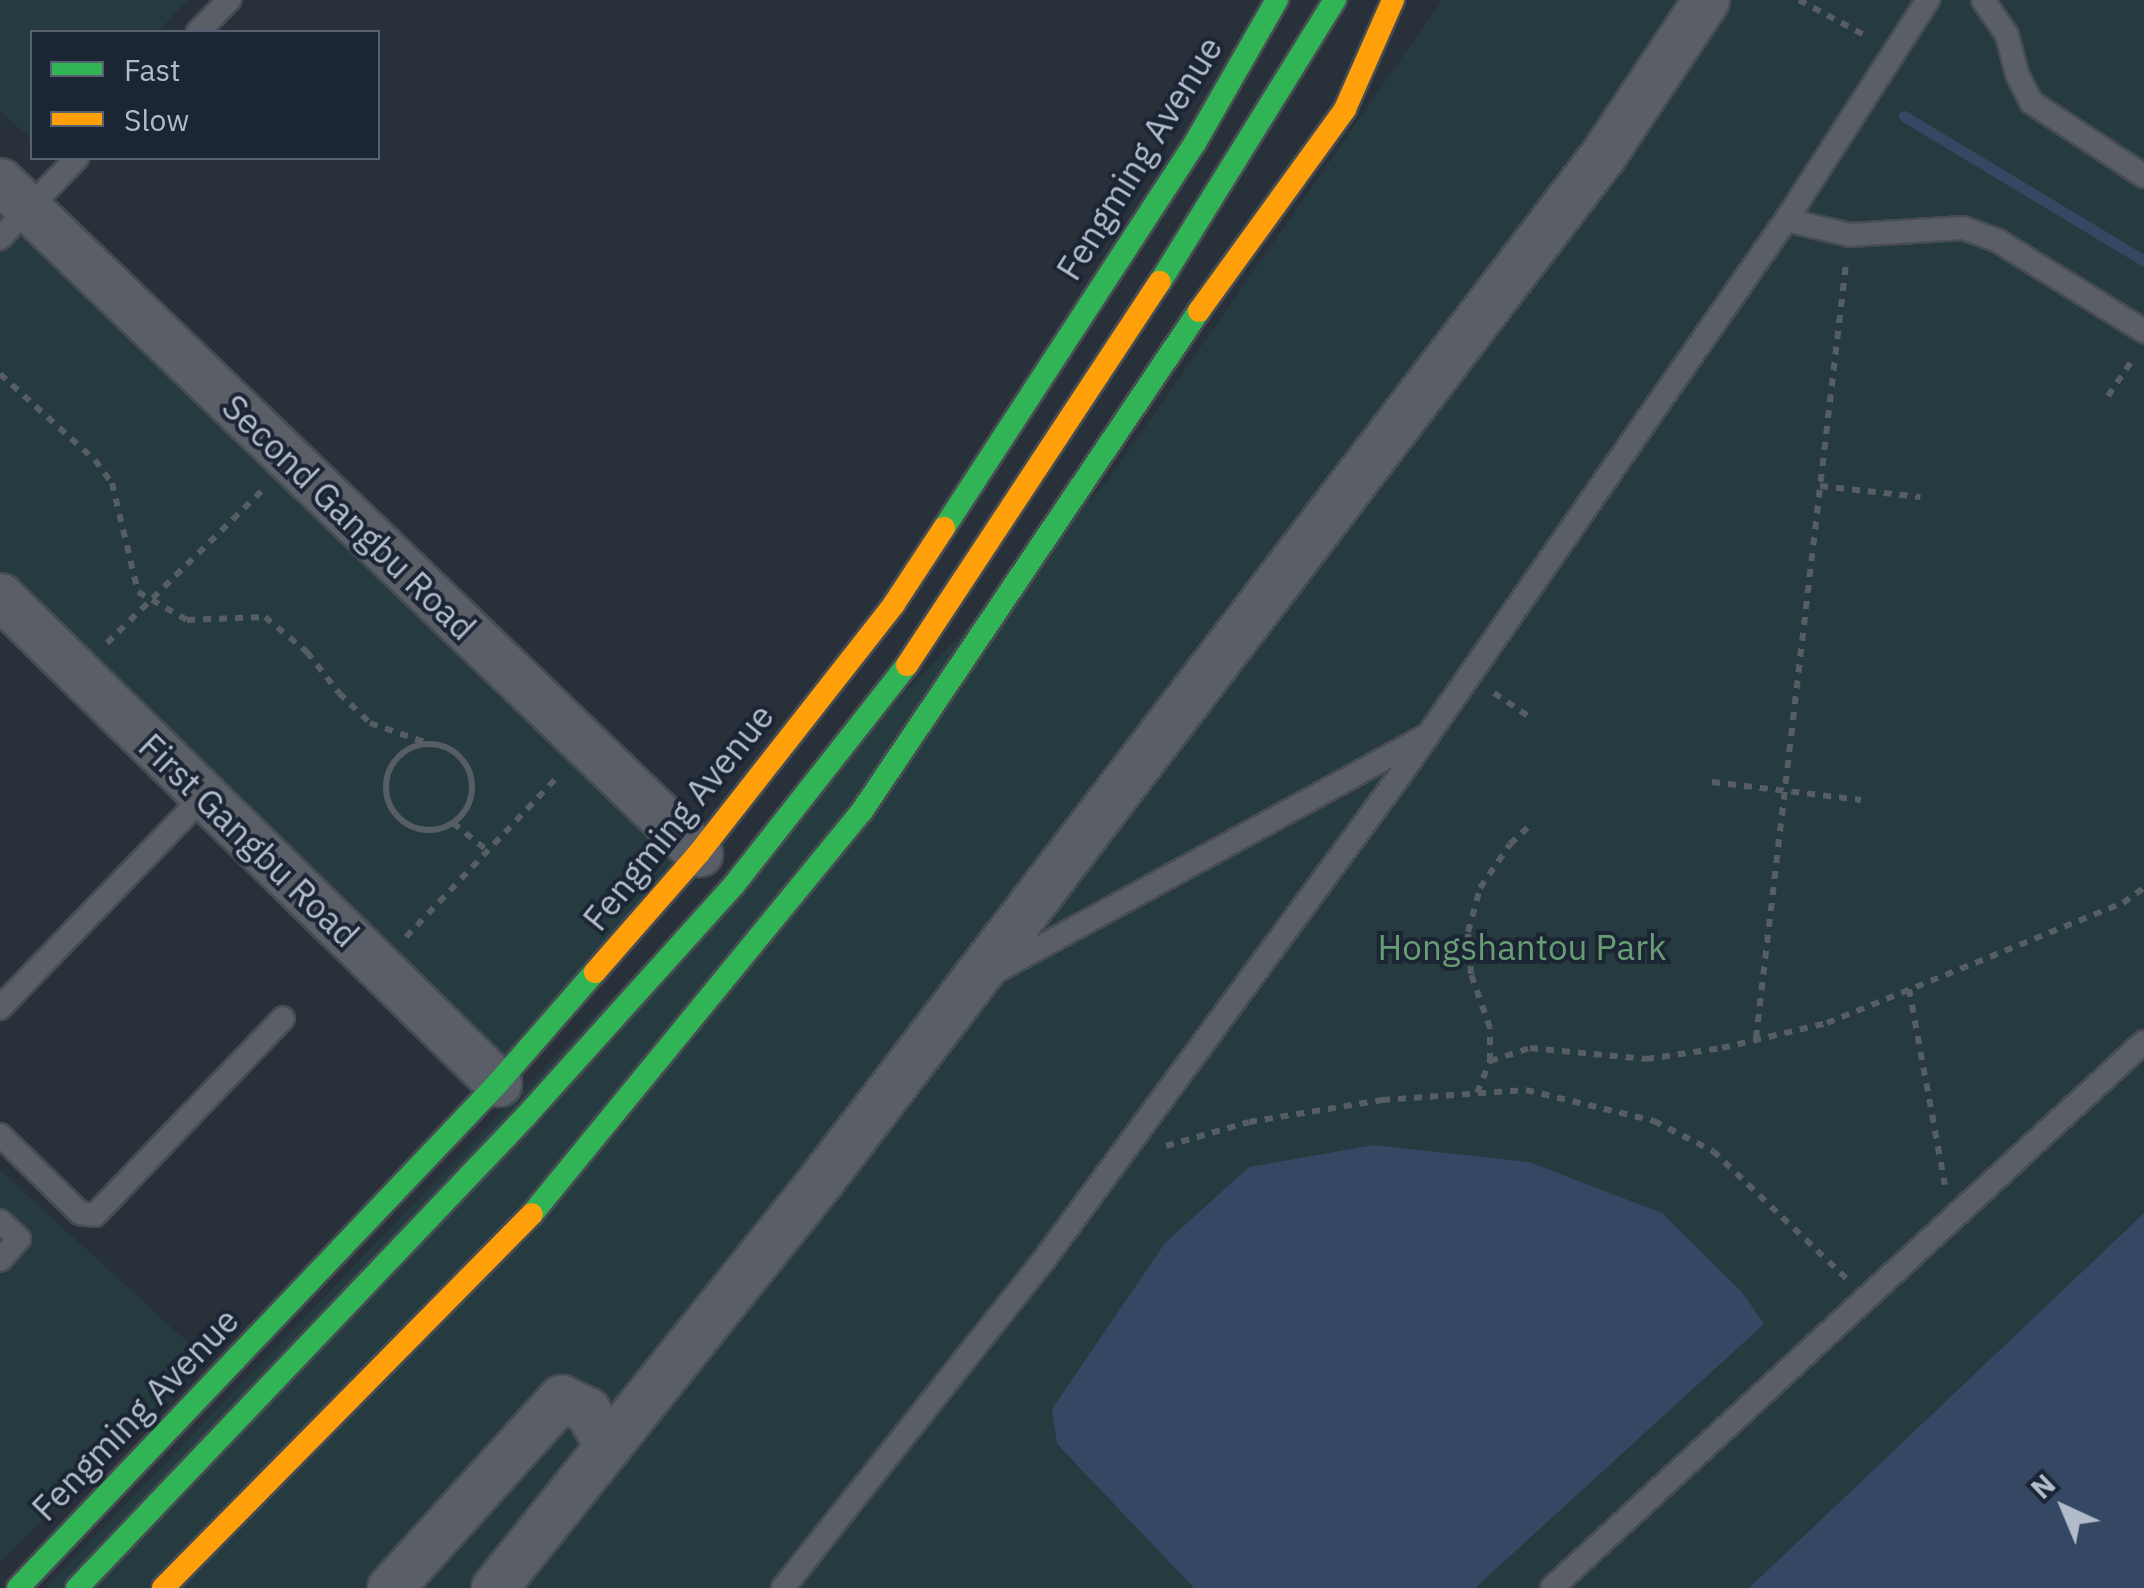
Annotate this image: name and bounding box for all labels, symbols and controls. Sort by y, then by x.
street label: Fengming Avenue [1047,29,1231,287]
legend [30,30,380,160]
text: Fast [124,50,181,89]
text: Slow [124,100,189,139]
street label: Second Gangbu Road [214,385,484,649]
street label: Fengming Avenue [574,695,782,939]
street label: First Gangbu Road [131,725,367,955]
park label: Hongshantou Park [1378,926,1666,968]
street label: Fengming Avenue [23,1299,247,1529]
north arrow [2014,1458,2114,1558]
text: N [2023,1466,2063,1506]

